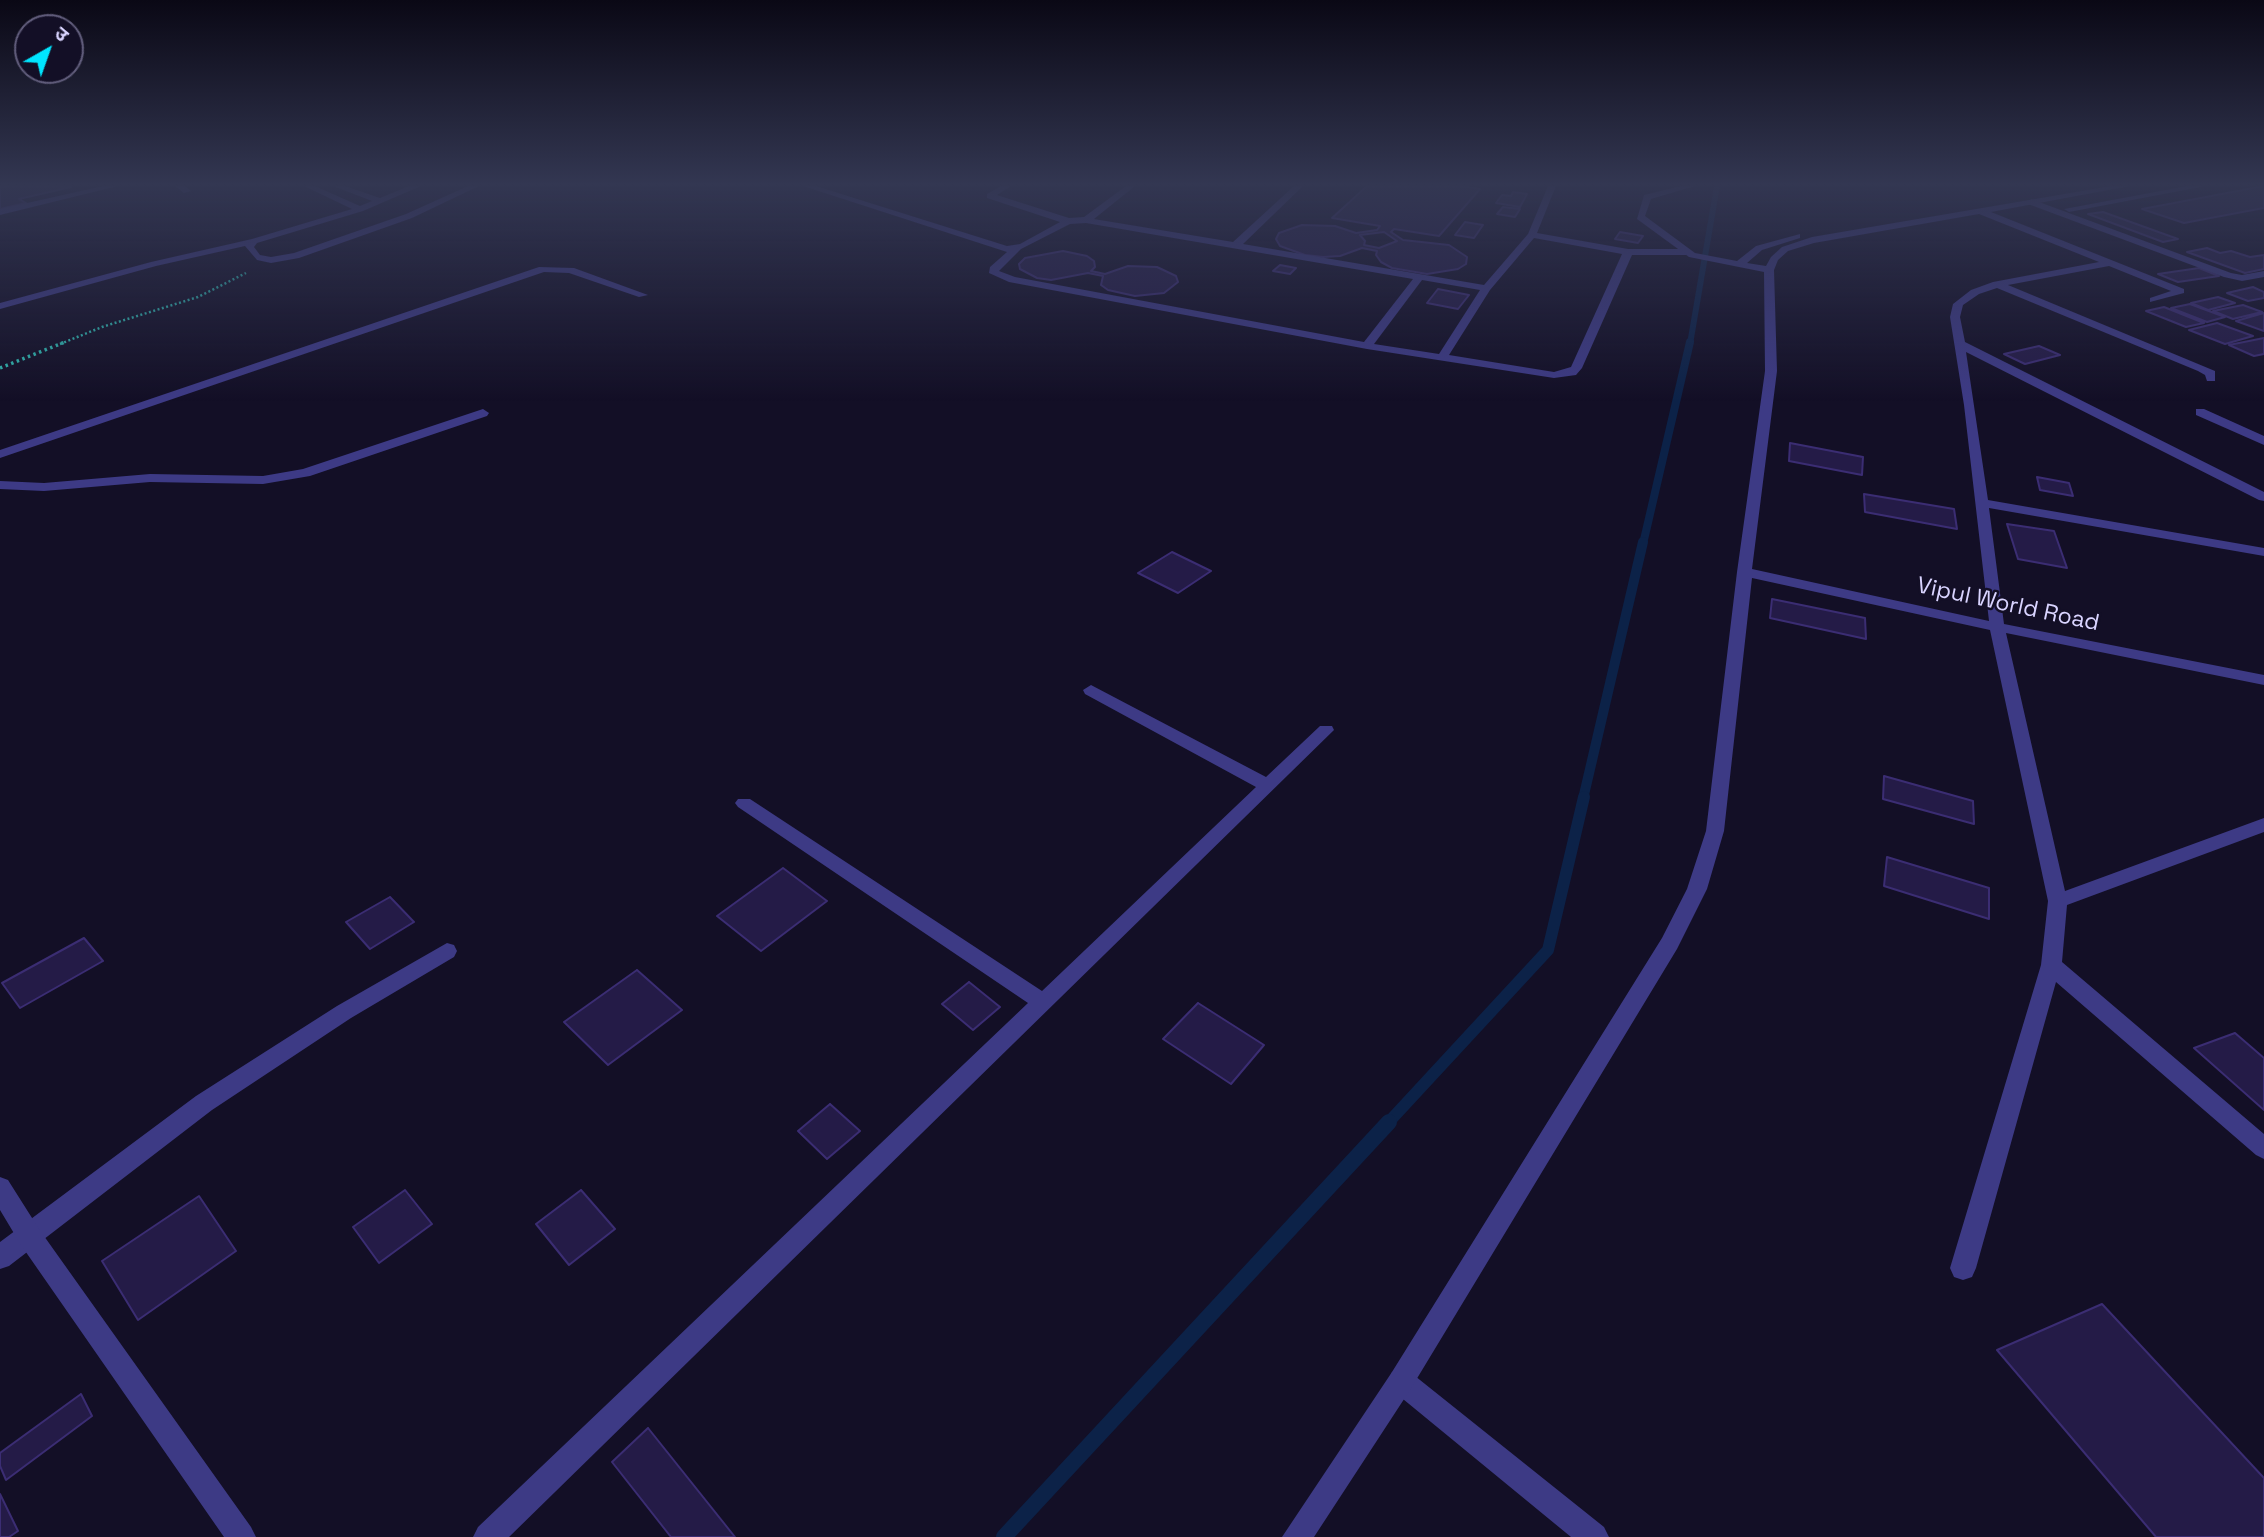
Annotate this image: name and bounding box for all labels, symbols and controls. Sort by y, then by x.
north arrow [14,14,84,84]
text: उ [49,21,74,47]
street label: Vipul World Road [1914,572,2102,638]

